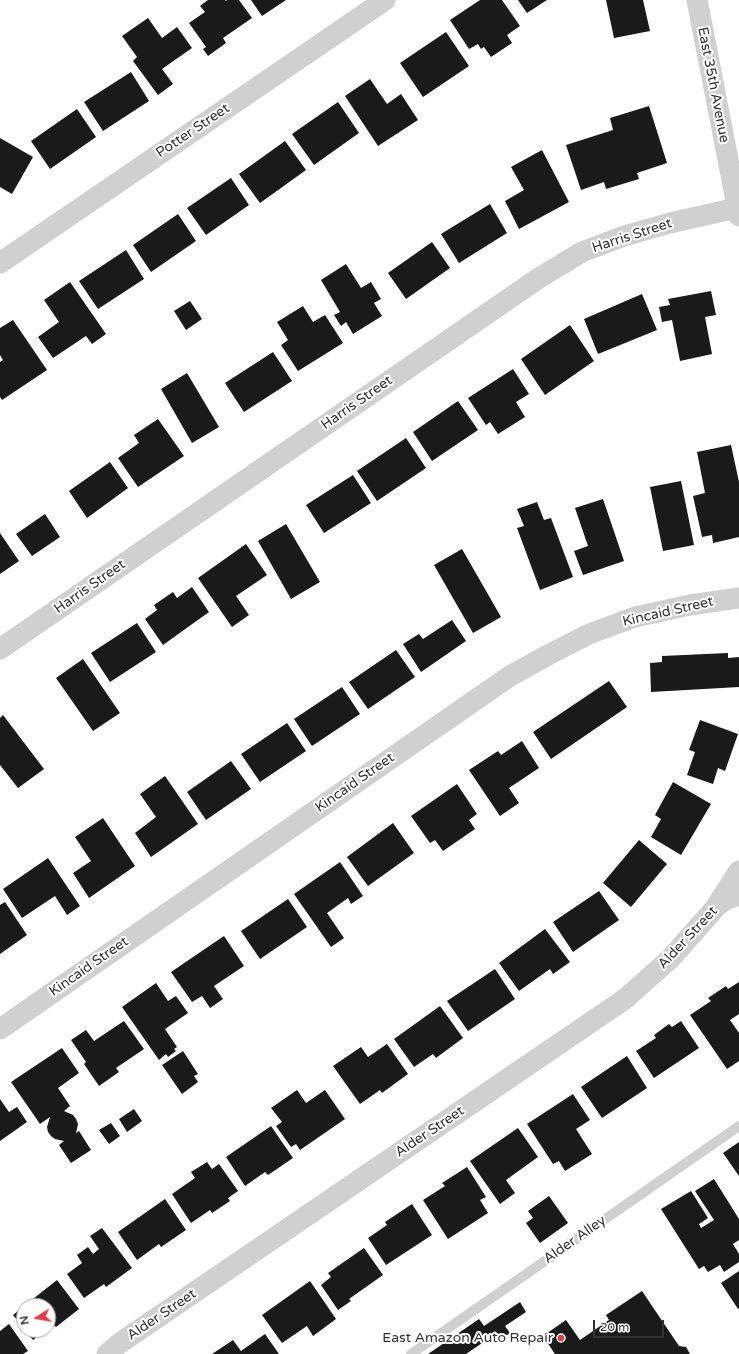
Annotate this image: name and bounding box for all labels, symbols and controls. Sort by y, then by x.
street label: East 35th Avenue [694,26,732,144]
street label: Potter Street [153,100,233,162]
street label: Harris Street [590,215,674,257]
street label: Harris Street [318,372,396,434]
street label: Harris Street [51,556,129,618]
street label: Kincaid Street [621,593,715,631]
street label: Kincaid Street [312,750,398,816]
street label: Alder Street [655,903,721,973]
street label: Kincaid Street [46,934,132,1000]
street label: Alder Street [392,1103,468,1161]
street label: Alder Alley [541,1212,609,1268]
street label: Alder Street [124,1286,200,1344]
north arrow [16,1298,56,1338]
scale bar [595,1312,666,1338]
text: N [17,1315,32,1326]
text: 20 m [600,1320,629,1334]
place label: East Amazon Auto Repair [382,1330,553,1346]
marker: East Amazon Auto Repair [556,1333,566,1343]

